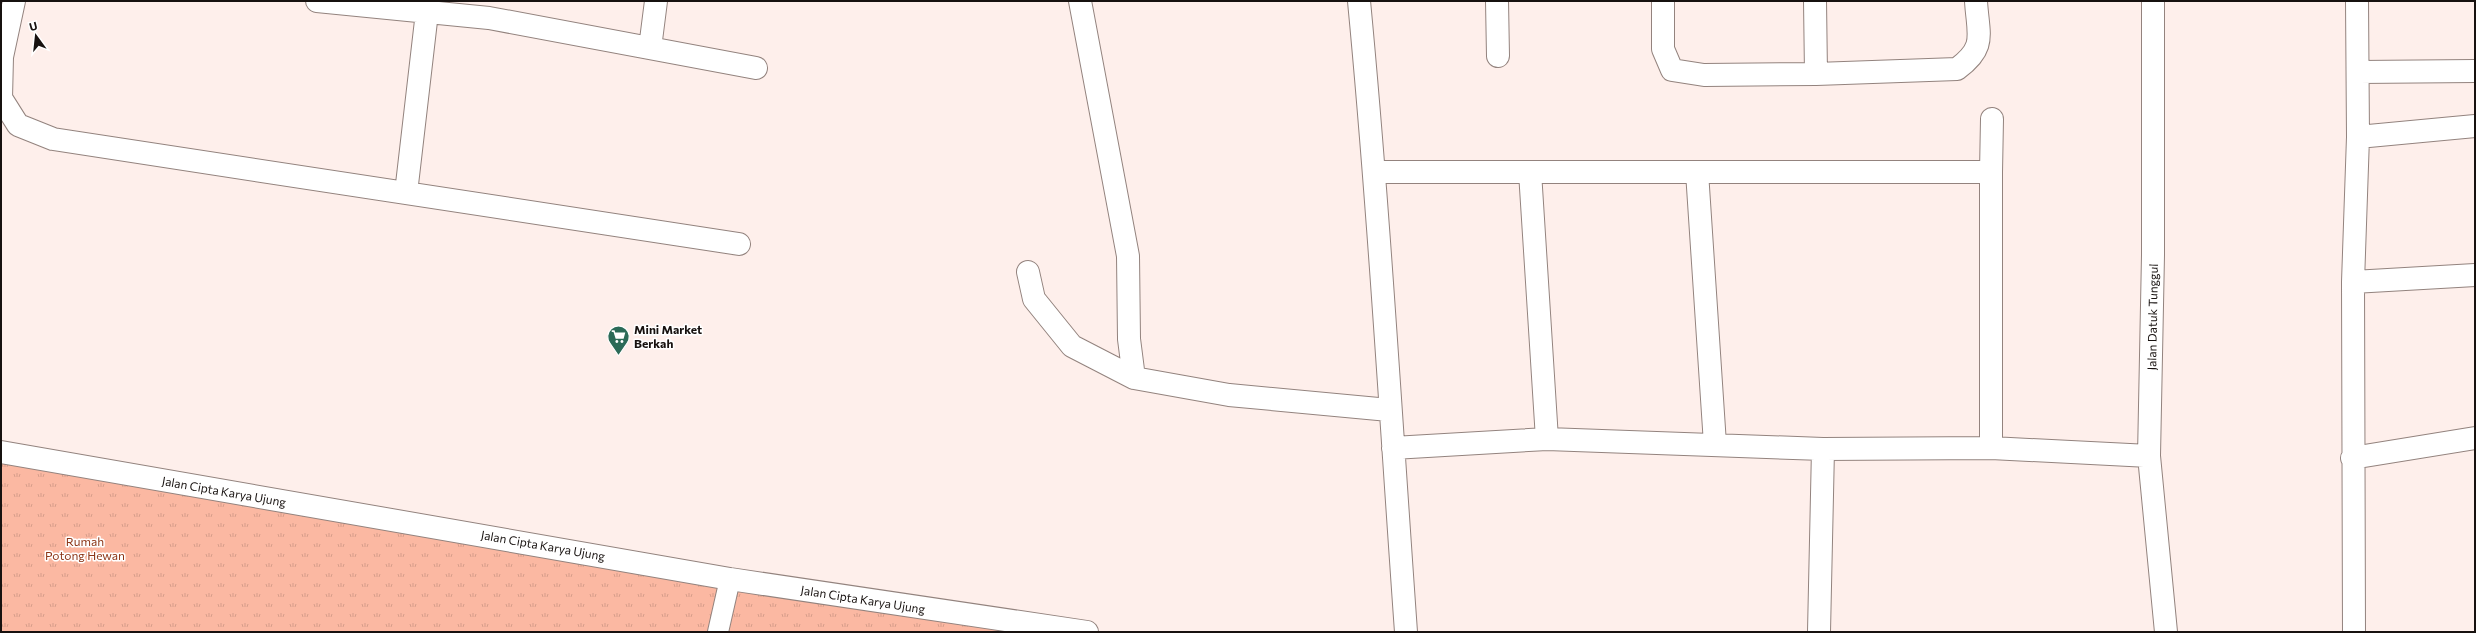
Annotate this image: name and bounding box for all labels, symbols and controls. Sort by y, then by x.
north arrow [16,16,56,56]
text: U [28,19,39,33]
street label: Jalan Datuk Tunggul [2144,263,2161,371]
place label: Mini Market Berkah [634,322,702,350]
supermarket icon: Mini Market Berkah [605,323,631,356]
street label: Jalan Cipta Karya Ujung [161,473,288,510]
street label: Jalan Cipta Karya Ujung [480,527,607,564]
park label: Rumah Potong Hewan [45,534,125,562]
street label: Jalan Cipta Karya Ujung [800,582,927,617]

